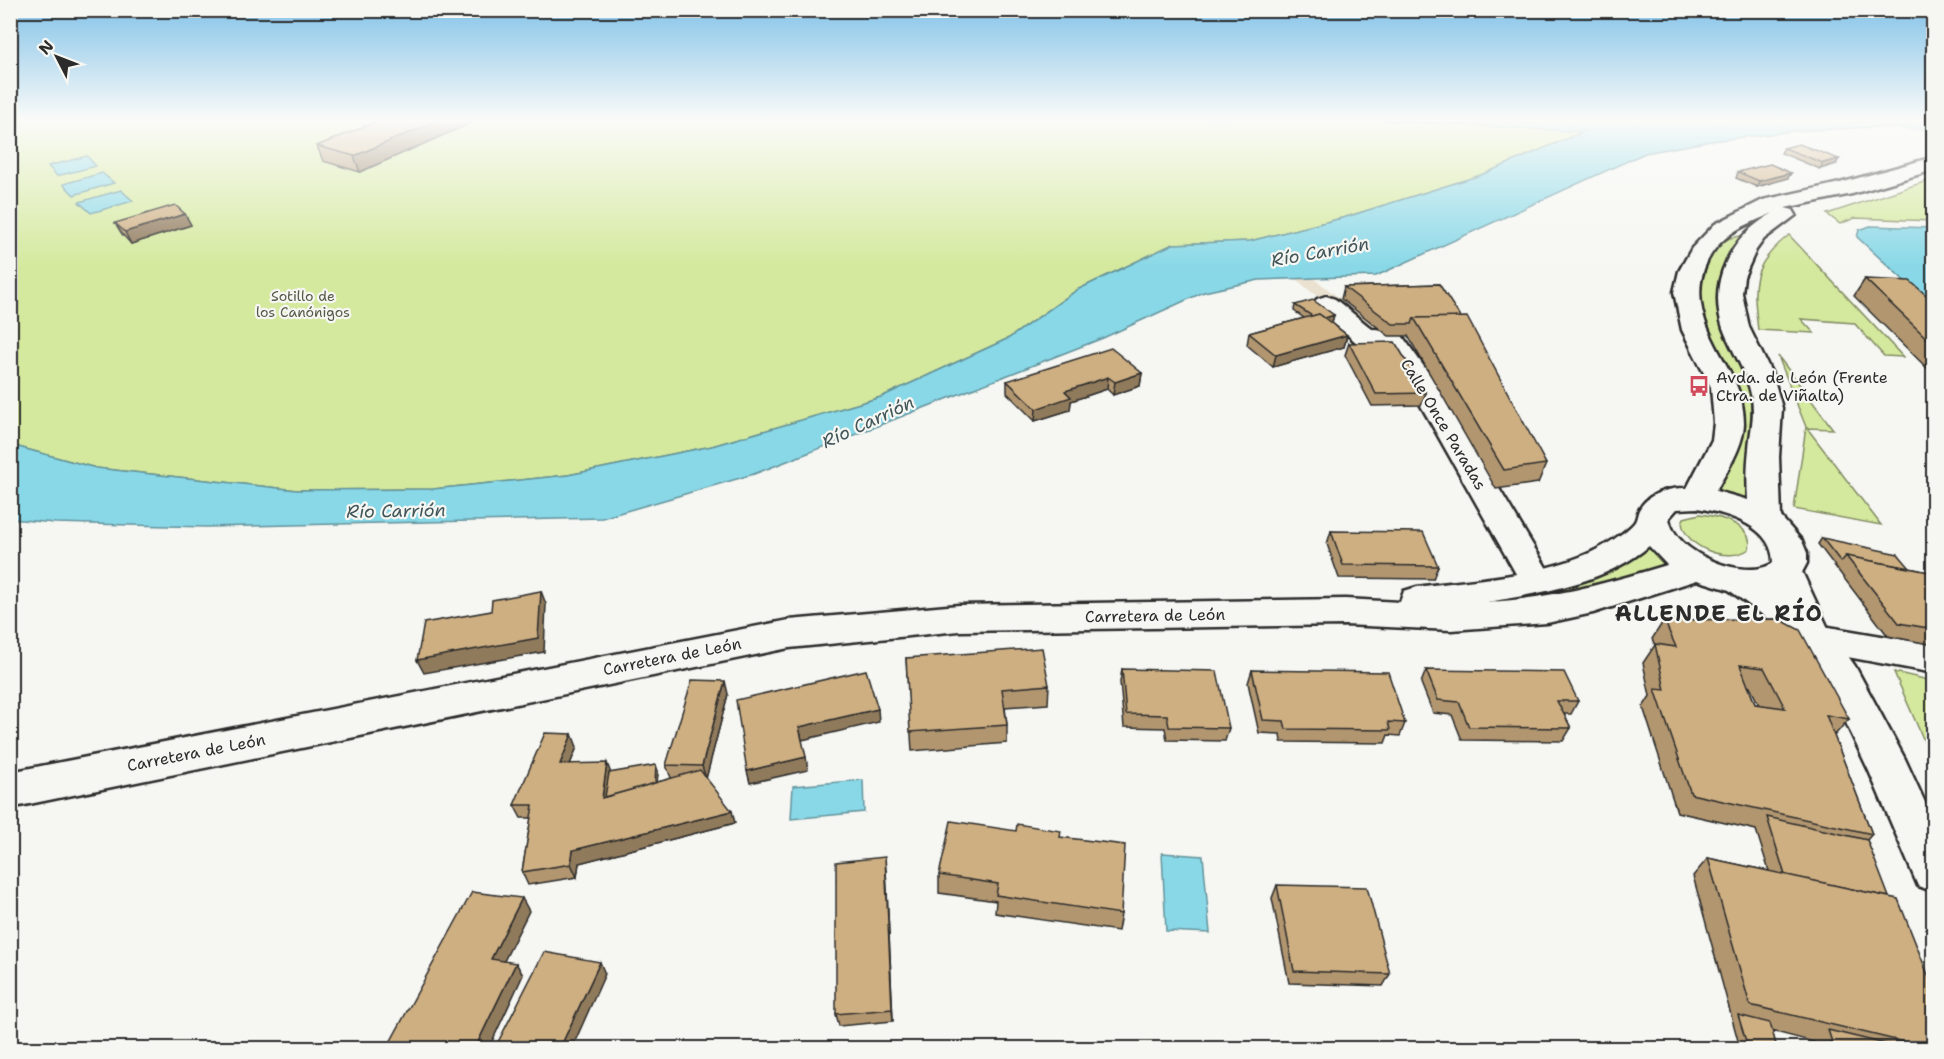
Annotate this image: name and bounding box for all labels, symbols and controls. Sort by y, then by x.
north arrow [27,27,87,87]
text: N [34,36,58,59]
water label: Río Carrión [1269,232,1371,272]
park label: Sotillo de los Canónigos [256,287,350,321]
street label: Calle Once Paradas [1396,355,1491,494]
place label: Avda. de León (Frente Ctra. de Viñalta) [1716,367,1888,406]
bus stop icon: Avda. de León (Frente Ctra. de Viñalta) [1687,374,1711,398]
water label: Río Carrión [818,390,918,454]
water label: Río Carrión [346,498,446,524]
district label: ALLENDE EL RÍO [1615,597,1823,628]
street label: Carretera de León [1085,604,1226,627]
street label: Carretera de León [601,633,743,680]
street label: Carretera de León [125,729,267,776]

